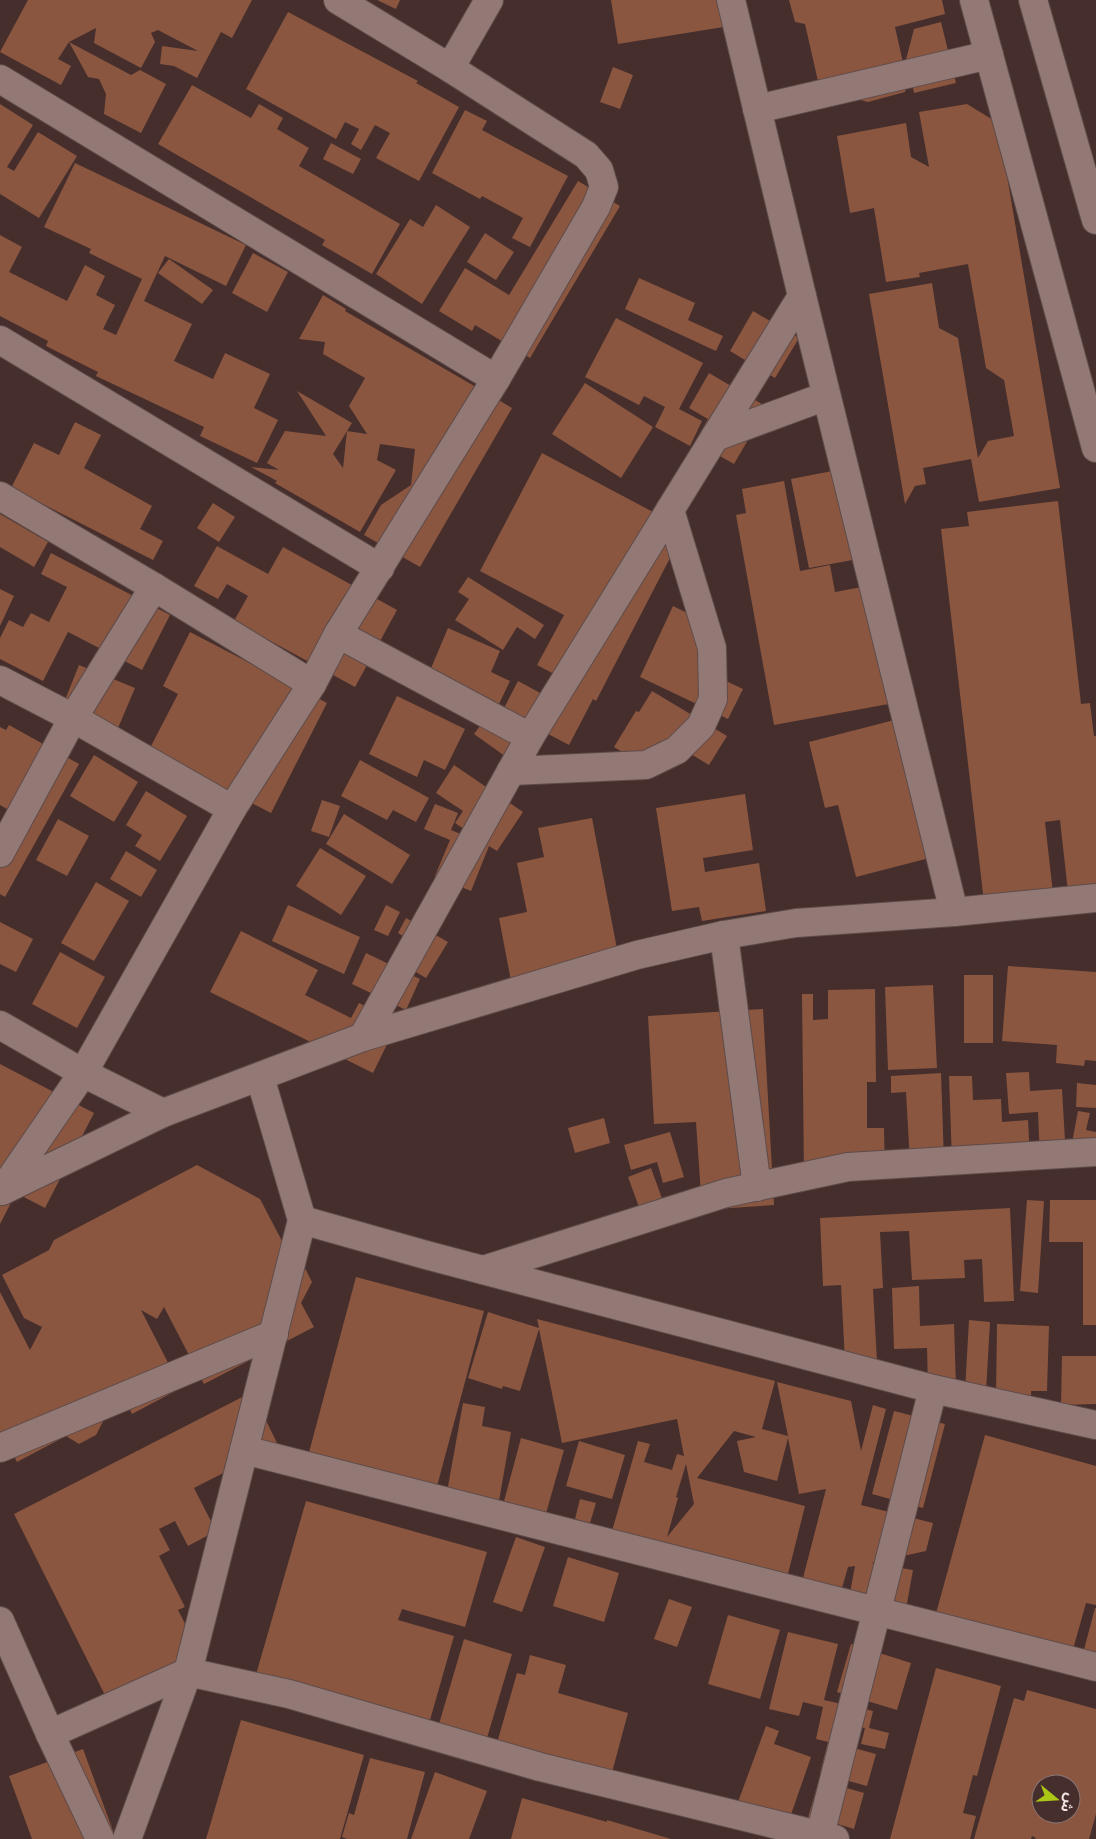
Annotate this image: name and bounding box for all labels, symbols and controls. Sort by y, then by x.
north arrow [1031,1774,1081,1824]
text: ش [1057,1791,1079,1815]

